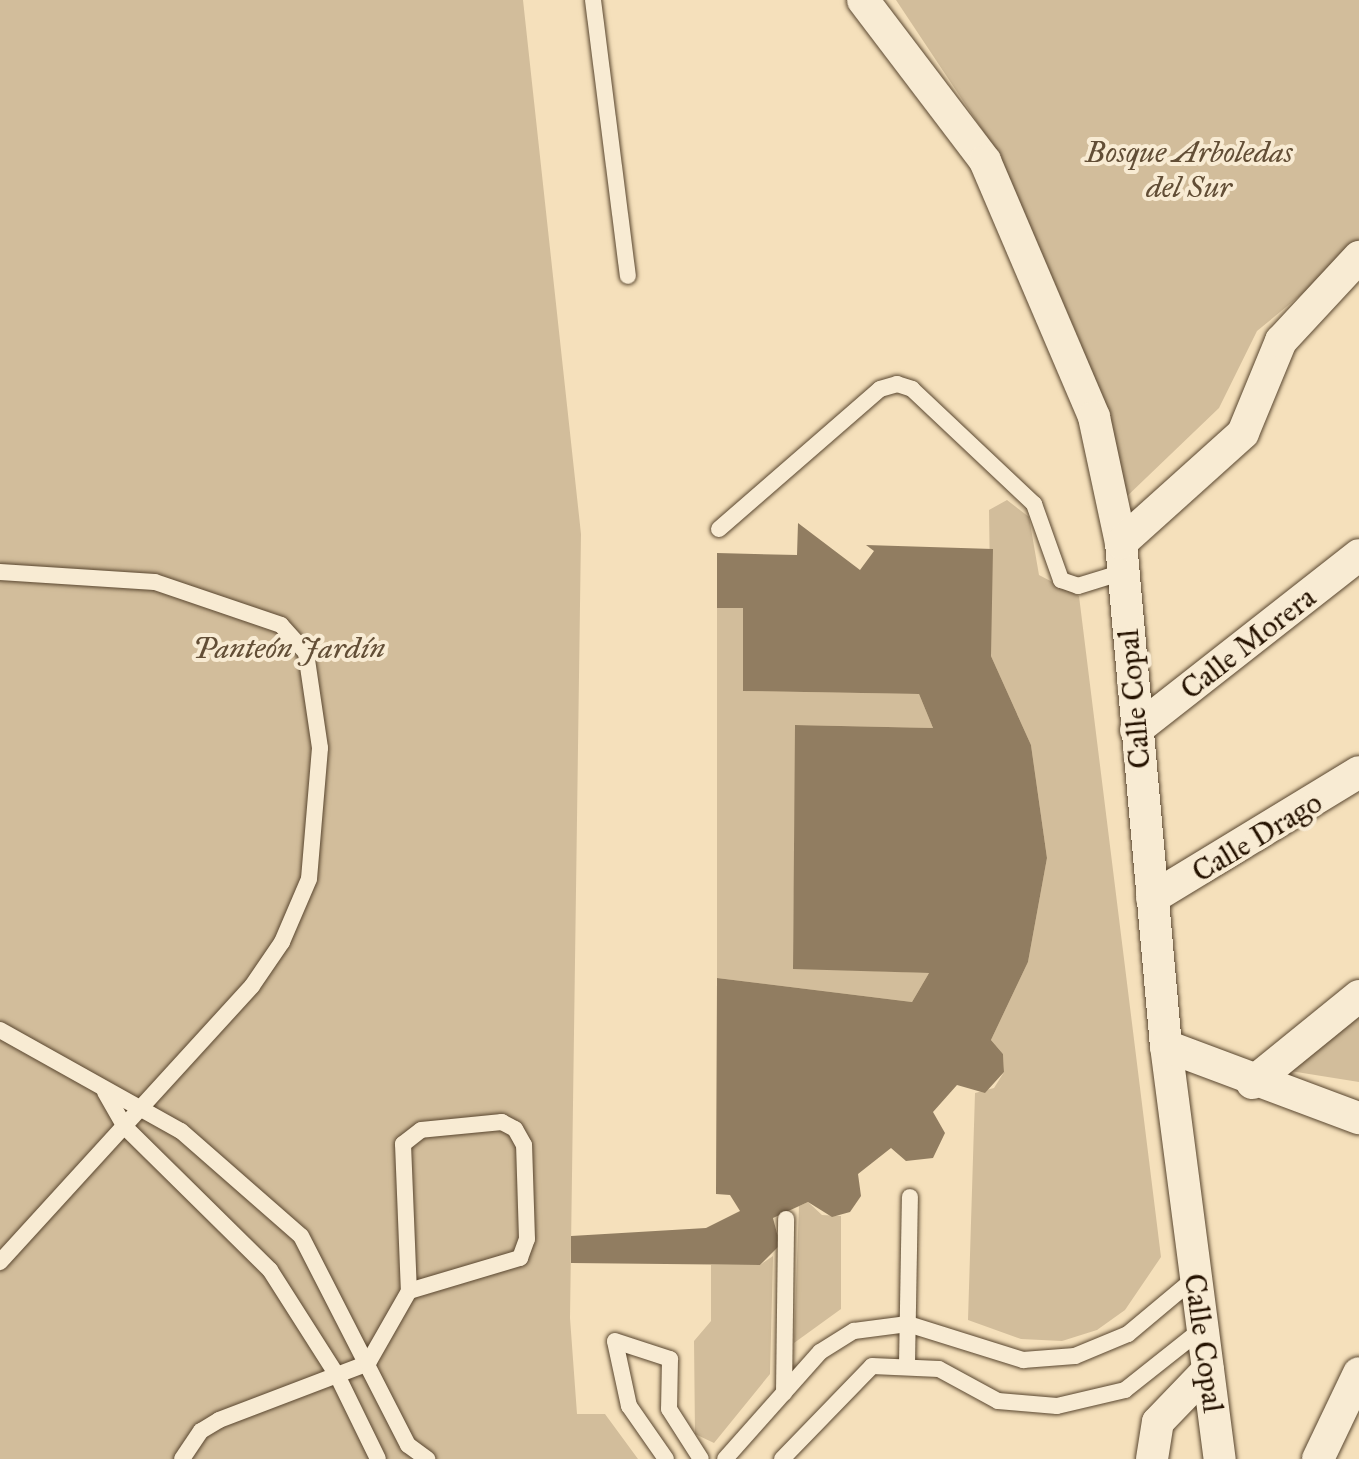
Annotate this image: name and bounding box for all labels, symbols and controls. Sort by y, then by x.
park label: Bosque Arboledas del Sur [1085,134,1293,204]
street label: Calle Morera [1173,579,1323,707]
street label: Calle Copal [1110,628,1158,770]
park label: Panteón Jardín [193,630,385,666]
street label: Calle Drago [1186,784,1328,890]
street label: Calle Copal [1176,1271,1232,1415]

